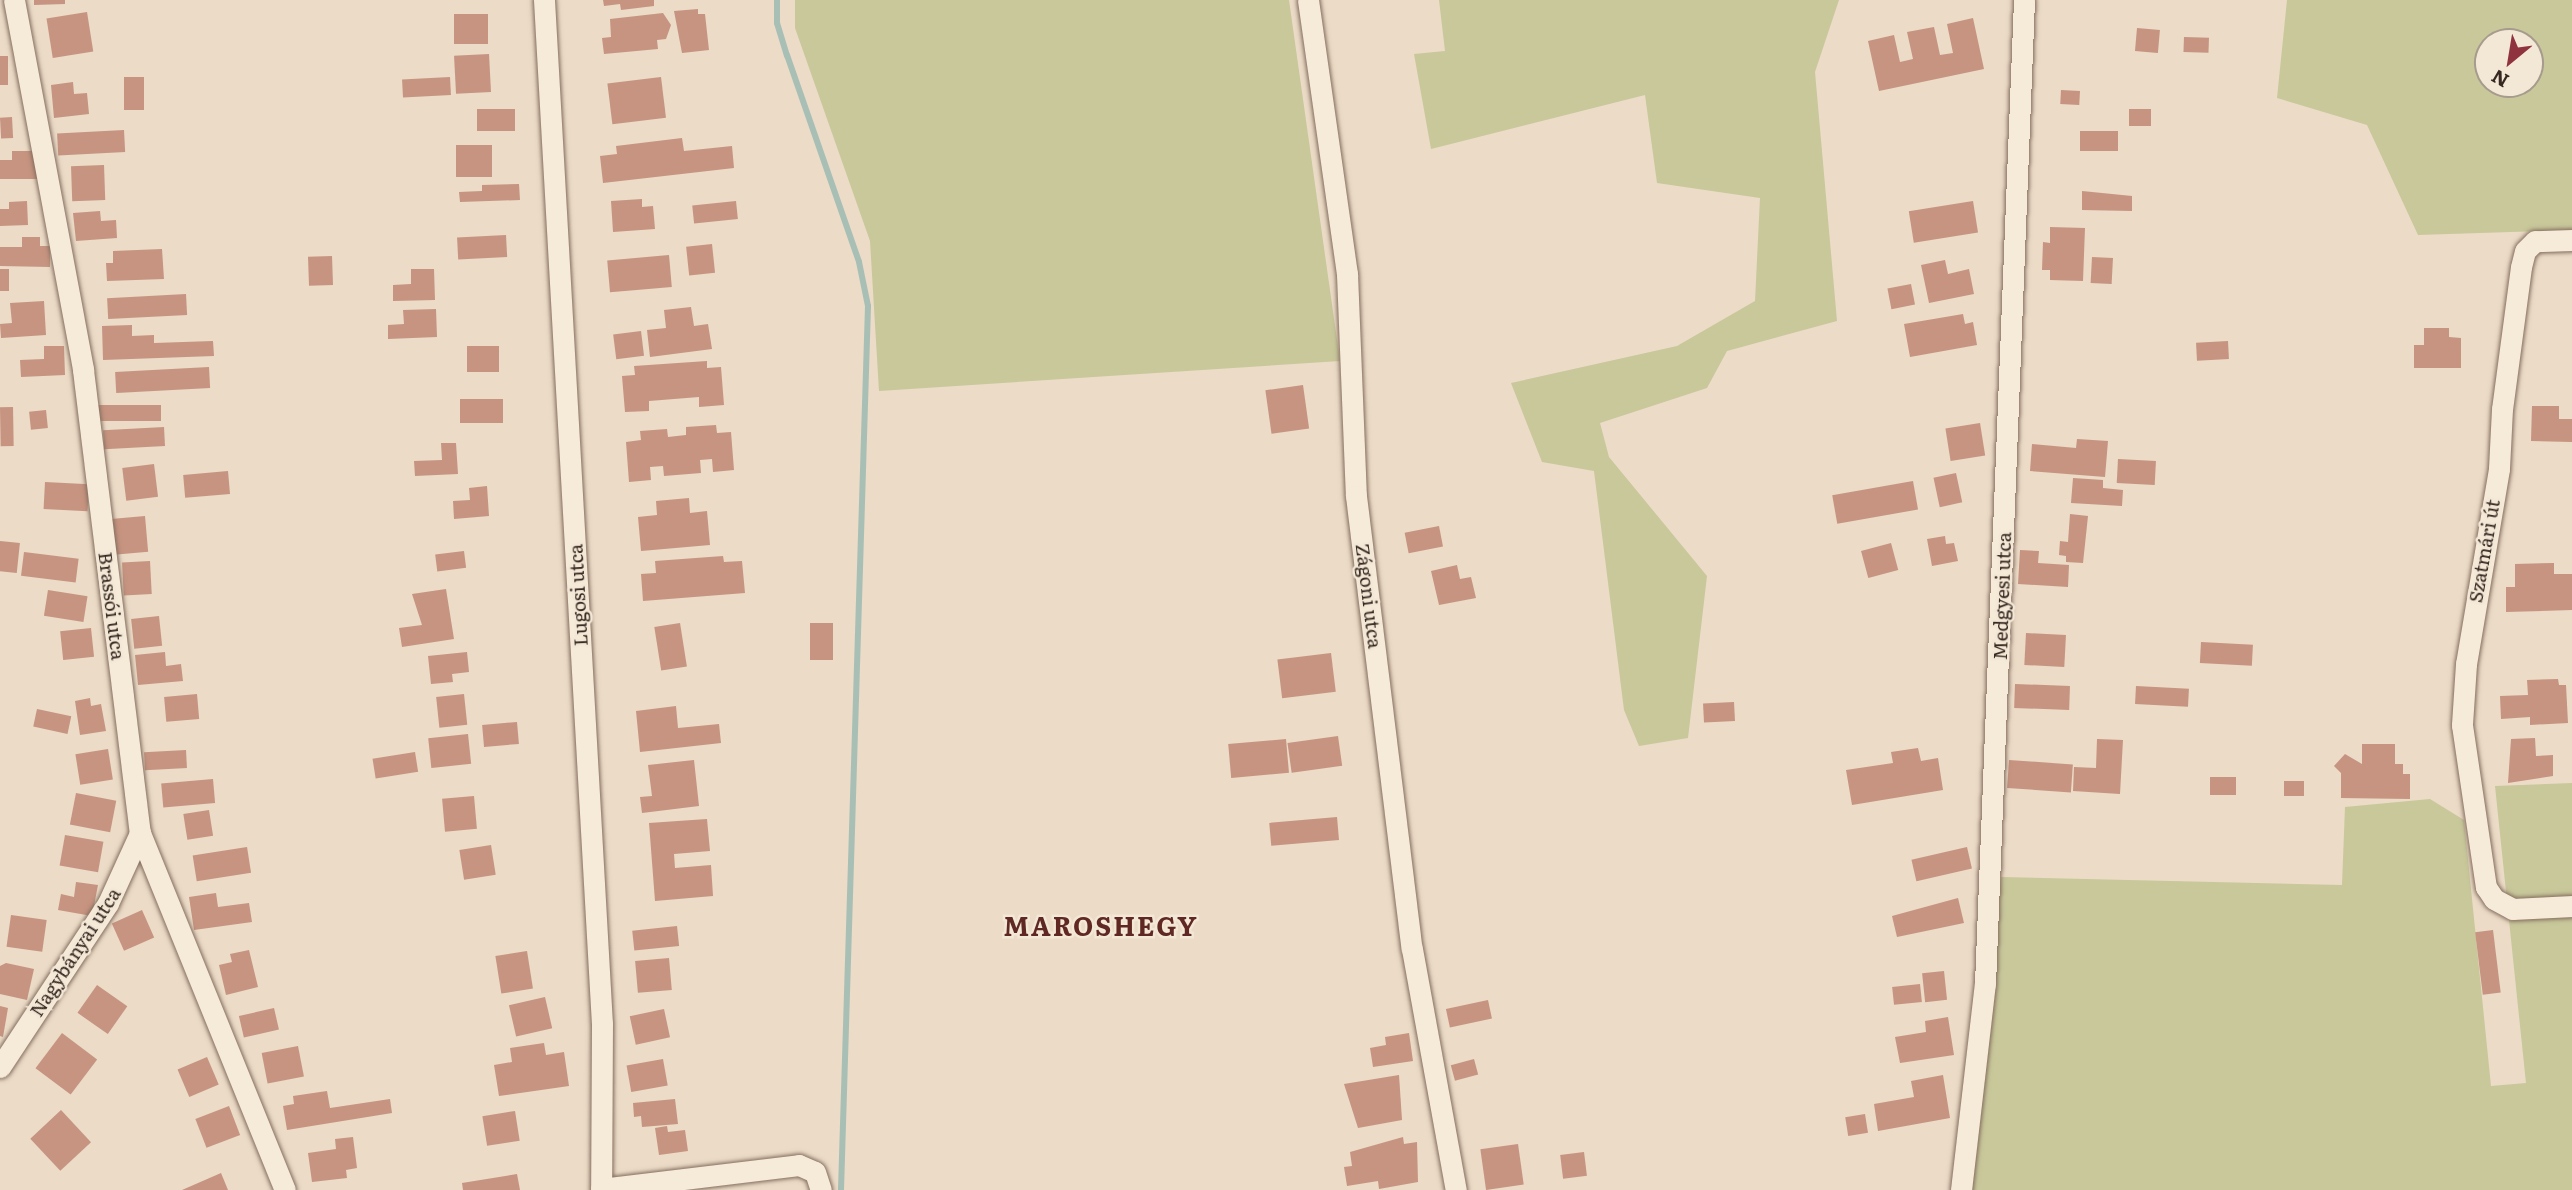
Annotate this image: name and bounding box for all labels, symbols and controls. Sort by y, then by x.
north arrow [2474,28,2544,98]
text: N [2486,63,2513,96]
street label: Szatmári út [2464,498,2504,604]
street label: Medgyesi utca [1988,531,2016,661]
street label: Zágoni utca [1351,542,1387,650]
street label: Lugosi utca [564,543,592,647]
street label: Brassói utca [94,551,130,661]
street label: Nagybányai utca [25,883,125,1021]
district label: MAROSHEGY [1005,909,1197,941]

